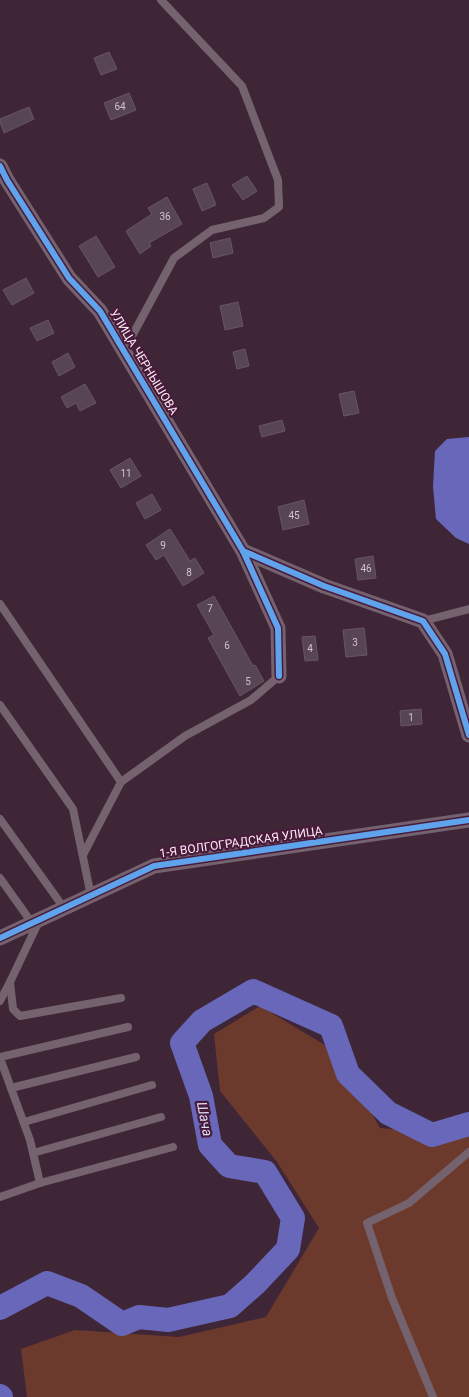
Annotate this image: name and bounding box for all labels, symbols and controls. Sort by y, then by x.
house number: 64 [114,101,126,112]
house number: 36 [159,211,171,222]
street label: УЛИЦА ЧЕРНЫШОВА [107,307,181,417]
house number: 11 [120,468,132,479]
house number: 45 [288,510,300,521]
house number: 9 [160,540,166,551]
house number: 46 [360,563,372,574]
house number: 8 [186,567,192,578]
house number: 7 [207,603,213,614]
house number: 3 [352,637,358,648]
house number: 6 [224,640,230,651]
house number: 4 [307,643,313,654]
house number: 5 [245,676,251,687]
house number: 1 [408,712,414,723]
street label: 1-Я ВОЛГОГРАДСКАЯ УЛИЦА [159,824,324,860]
water label: Шача [194,1100,216,1138]

